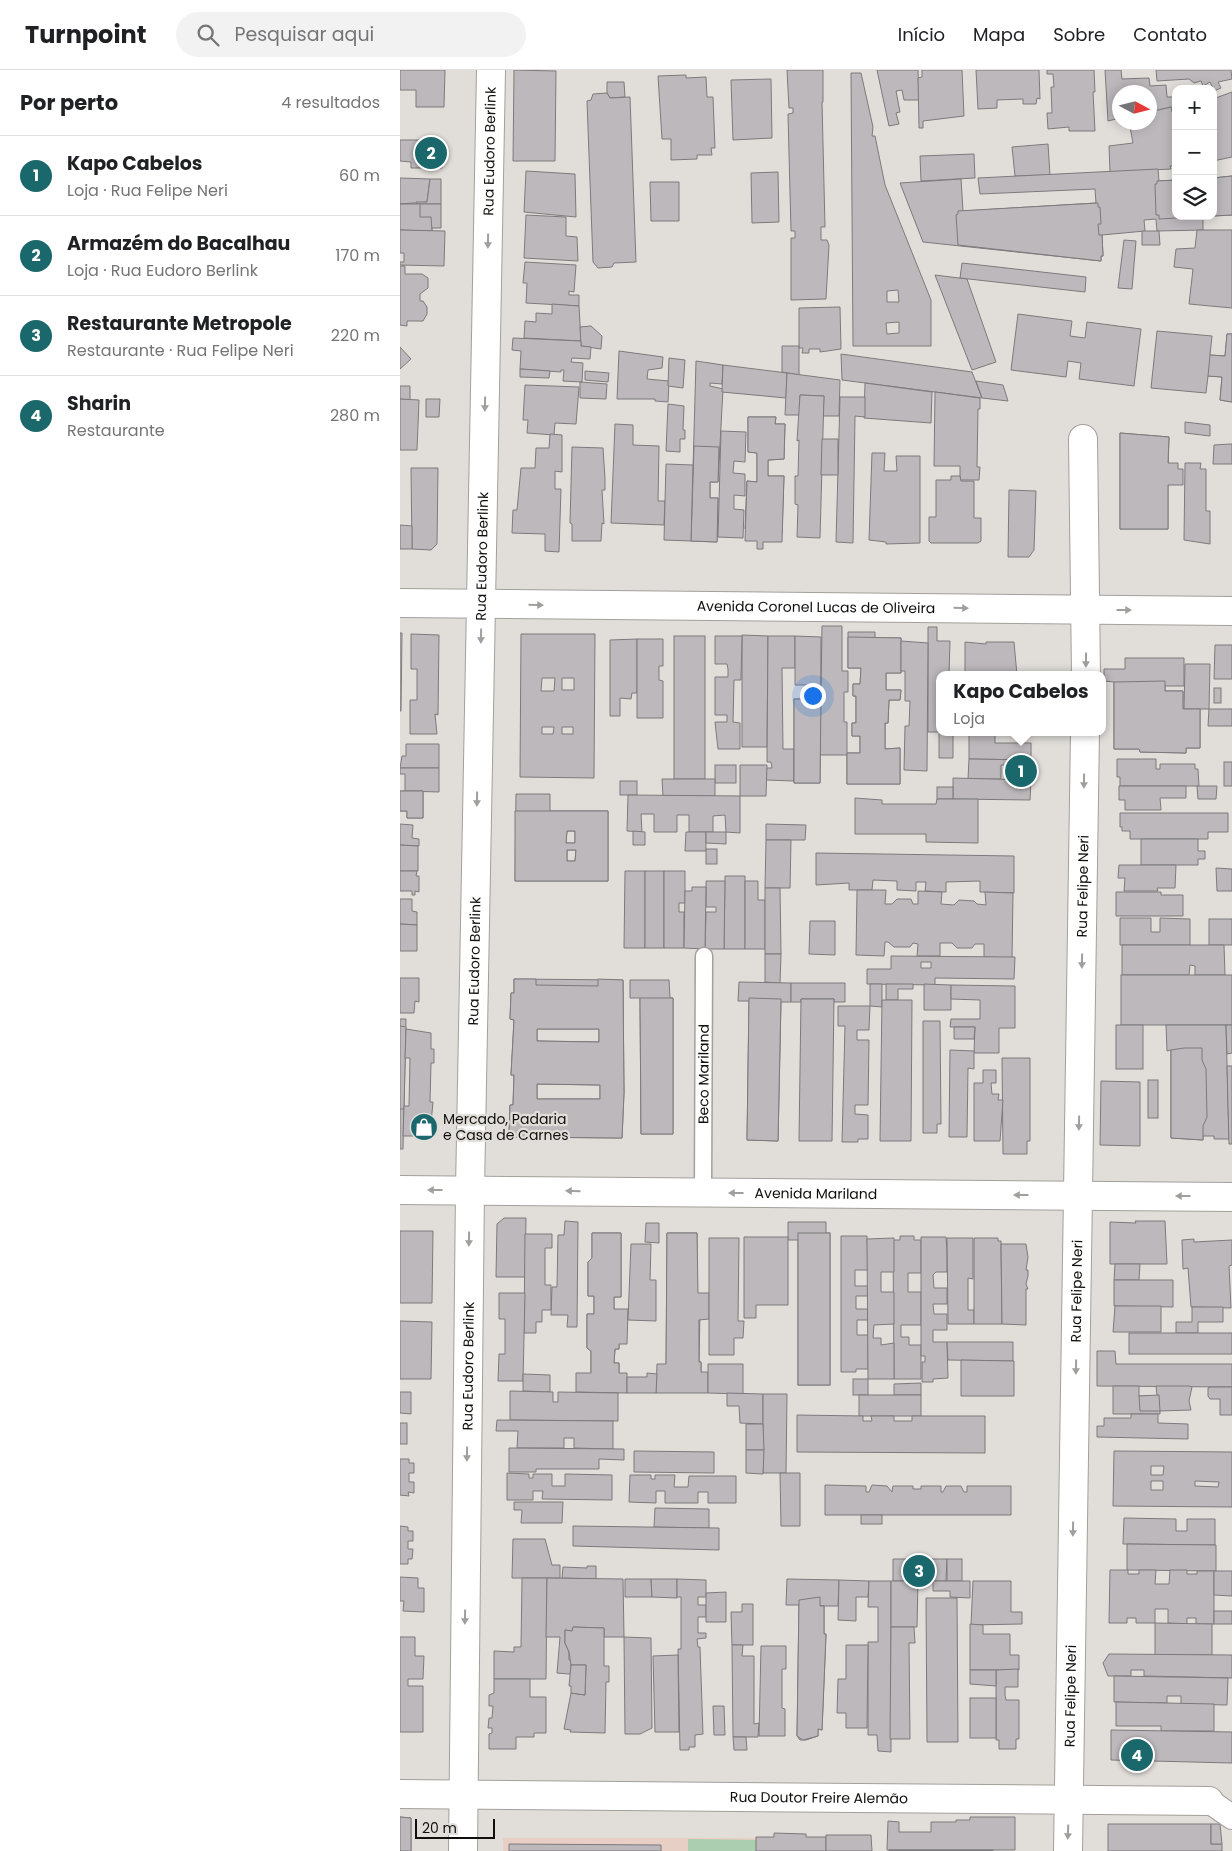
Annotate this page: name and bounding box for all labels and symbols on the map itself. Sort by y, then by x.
north arrow [1112,85,1157,130]
street label: Rua Eudoro Berlink [478,86,501,216]
pin: 2 [415,134,447,172]
one-way arrow [484,233,492,249]
one-way arrow [481,396,489,412]
street label: Rua Eudoro Berlink [471,491,493,621]
street label: Avenida Coronel Lucas de Oliveira [697,596,935,618]
one-way arrow [528,601,544,609]
one-way arrow [953,605,969,613]
one-way arrow [1116,606,1132,614]
one-way arrow [476,628,484,644]
one-way arrow [1082,652,1090,668]
your location [800,683,826,709]
pin: 1 [1005,752,1037,790]
one-way arrow [1080,773,1088,789]
one-way arrow [473,791,481,807]
street label: Rua Felipe Neri [1072,835,1093,937]
street label: Rua Eudoro Berlink [463,896,486,1026]
one-way arrow [1077,953,1085,969]
street label: Beco Mariland [693,1024,714,1124]
place label: Mercado, Padaria e Casa de Carnes [443,1109,569,1145]
shop icon: Mercado, Padaria e Casa de Carnes [409,1112,439,1142]
one-way arrow [1075,1116,1083,1132]
street label: Avenida Mariland [755,1183,877,1204]
one-way arrow [427,1186,443,1194]
one-way arrow [565,1187,581,1195]
one-way arrow [728,1189,744,1197]
one-way arrow [1013,1191,1029,1199]
one-way arrow [1175,1192,1191,1200]
one-way arrow [465,1231,473,1247]
street label: Rua Felipe Neri [1066,1240,1087,1342]
street label: Rua Eudoro Berlink [457,1301,479,1431]
one-way arrow [1071,1359,1079,1375]
one-way arrow [463,1446,471,1462]
one-way arrow [1069,1522,1077,1538]
pin: 3 [903,1552,935,1590]
one-way arrow [461,1609,469,1625]
street label: Rua Felipe Neri [1060,1645,1081,1747]
pin: 4 [1121,1736,1153,1774]
street label: Rua Doutor Freire Alemão [730,1787,908,1808]
scale bar [415,1816,495,1839]
one-way arrow [1064,1824,1072,1840]

